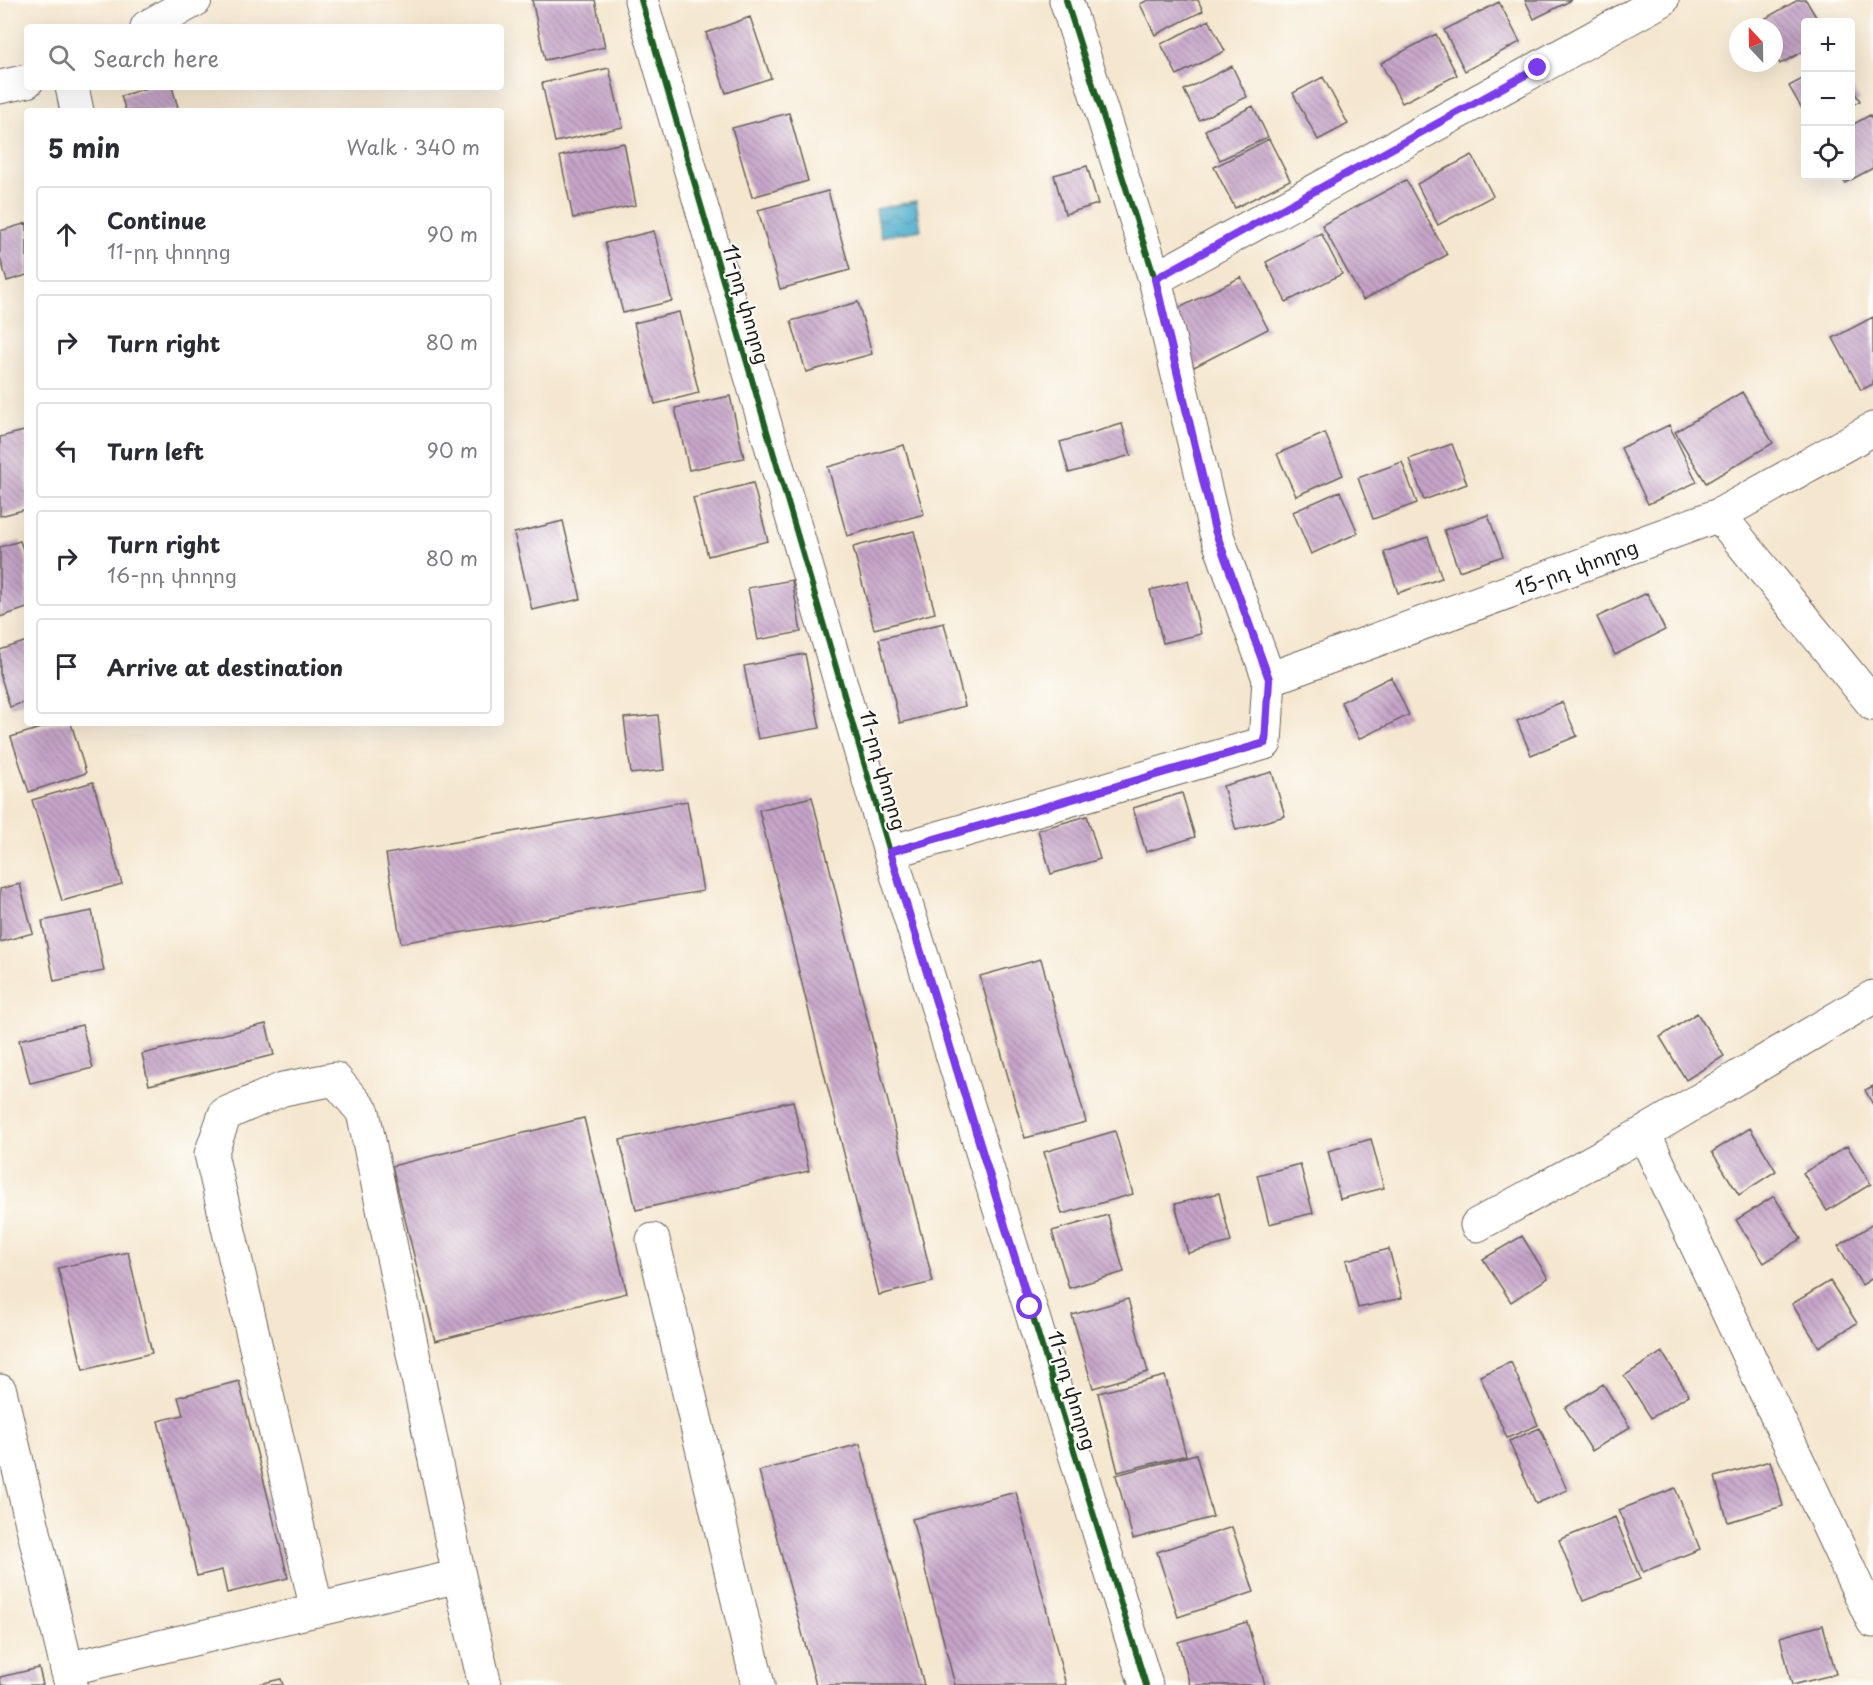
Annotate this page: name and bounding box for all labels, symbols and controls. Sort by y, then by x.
north arrow [1729,18,1783,72]
map controls [1801,18,1855,180]
button: + [1801,18,1855,72]
search box [24,24,504,90]
icon: search [45,41,78,74]
text: Search here [93,41,219,74]
route end [1524,54,1550,80]
button: − [1801,72,1855,126]
button: locate [1801,126,1855,180]
text: 5 min [48,128,120,167]
text: Walk · 340 m [347,132,480,162]
text: Continue [107,203,206,236]
icon: ahead [50,218,83,251]
text: 90 m [427,219,478,249]
text: 11-րդ փողոց [107,236,231,266]
street label: 11-րդ փողոց [716,240,778,368]
icon: right [50,326,83,359]
text: Turn right [107,326,220,359]
text: 80 m [426,327,478,357]
icon: left [50,434,83,467]
text: Turn left [107,434,204,467]
text: 90 m [427,435,478,465]
text: Turn right [107,527,220,560]
street label: 15-րդ փողոց [1511,531,1642,603]
icon: right [50,542,83,575]
text: 80 m [426,543,478,573]
text: 16-րդ փողոց [107,560,237,590]
icon: arrive [50,650,83,683]
text: Arrive at destination [107,650,343,683]
street label: 11-րդ փողոց [853,706,915,834]
route start [1016,1293,1042,1319]
street label: 11-րդ փողոց [1041,1327,1105,1453]

